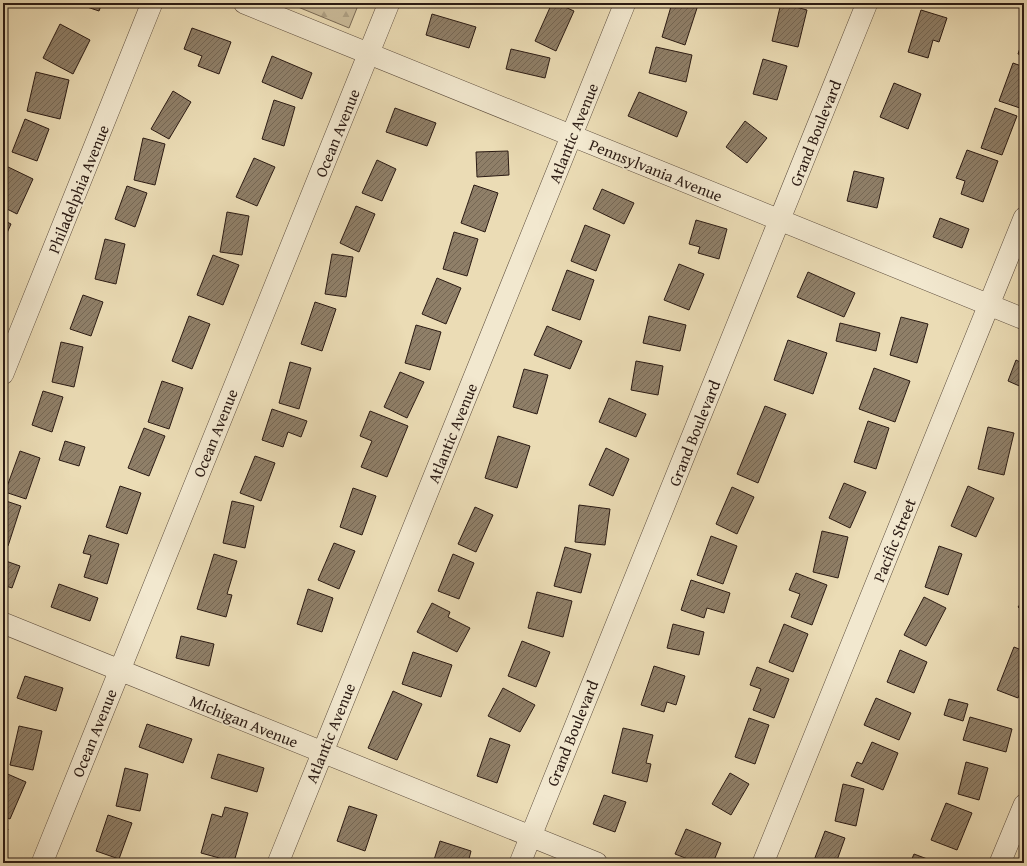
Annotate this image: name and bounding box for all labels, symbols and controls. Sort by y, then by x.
street label: Grand Boulevard [783,76,847,190]
street label: Atlantic Avenue [542,79,604,187]
street label: Ocean Avenue [308,85,366,181]
street label: Philadelphia Avenue [41,121,115,257]
street label: Pennsylvania Avenue [586,132,726,208]
street label: Grand Boulevard [662,376,726,490]
street label: Atlantic Avenue [421,379,483,487]
street label: Ocean Avenue [186,385,244,481]
street label: Pacific Street [866,494,922,586]
street label: Grand Boulevard [540,676,604,790]
street label: Atlantic Avenue [299,679,361,787]
street label: Ocean Avenue [65,685,123,781]
street label: Michigan Avenue [186,688,302,754]

